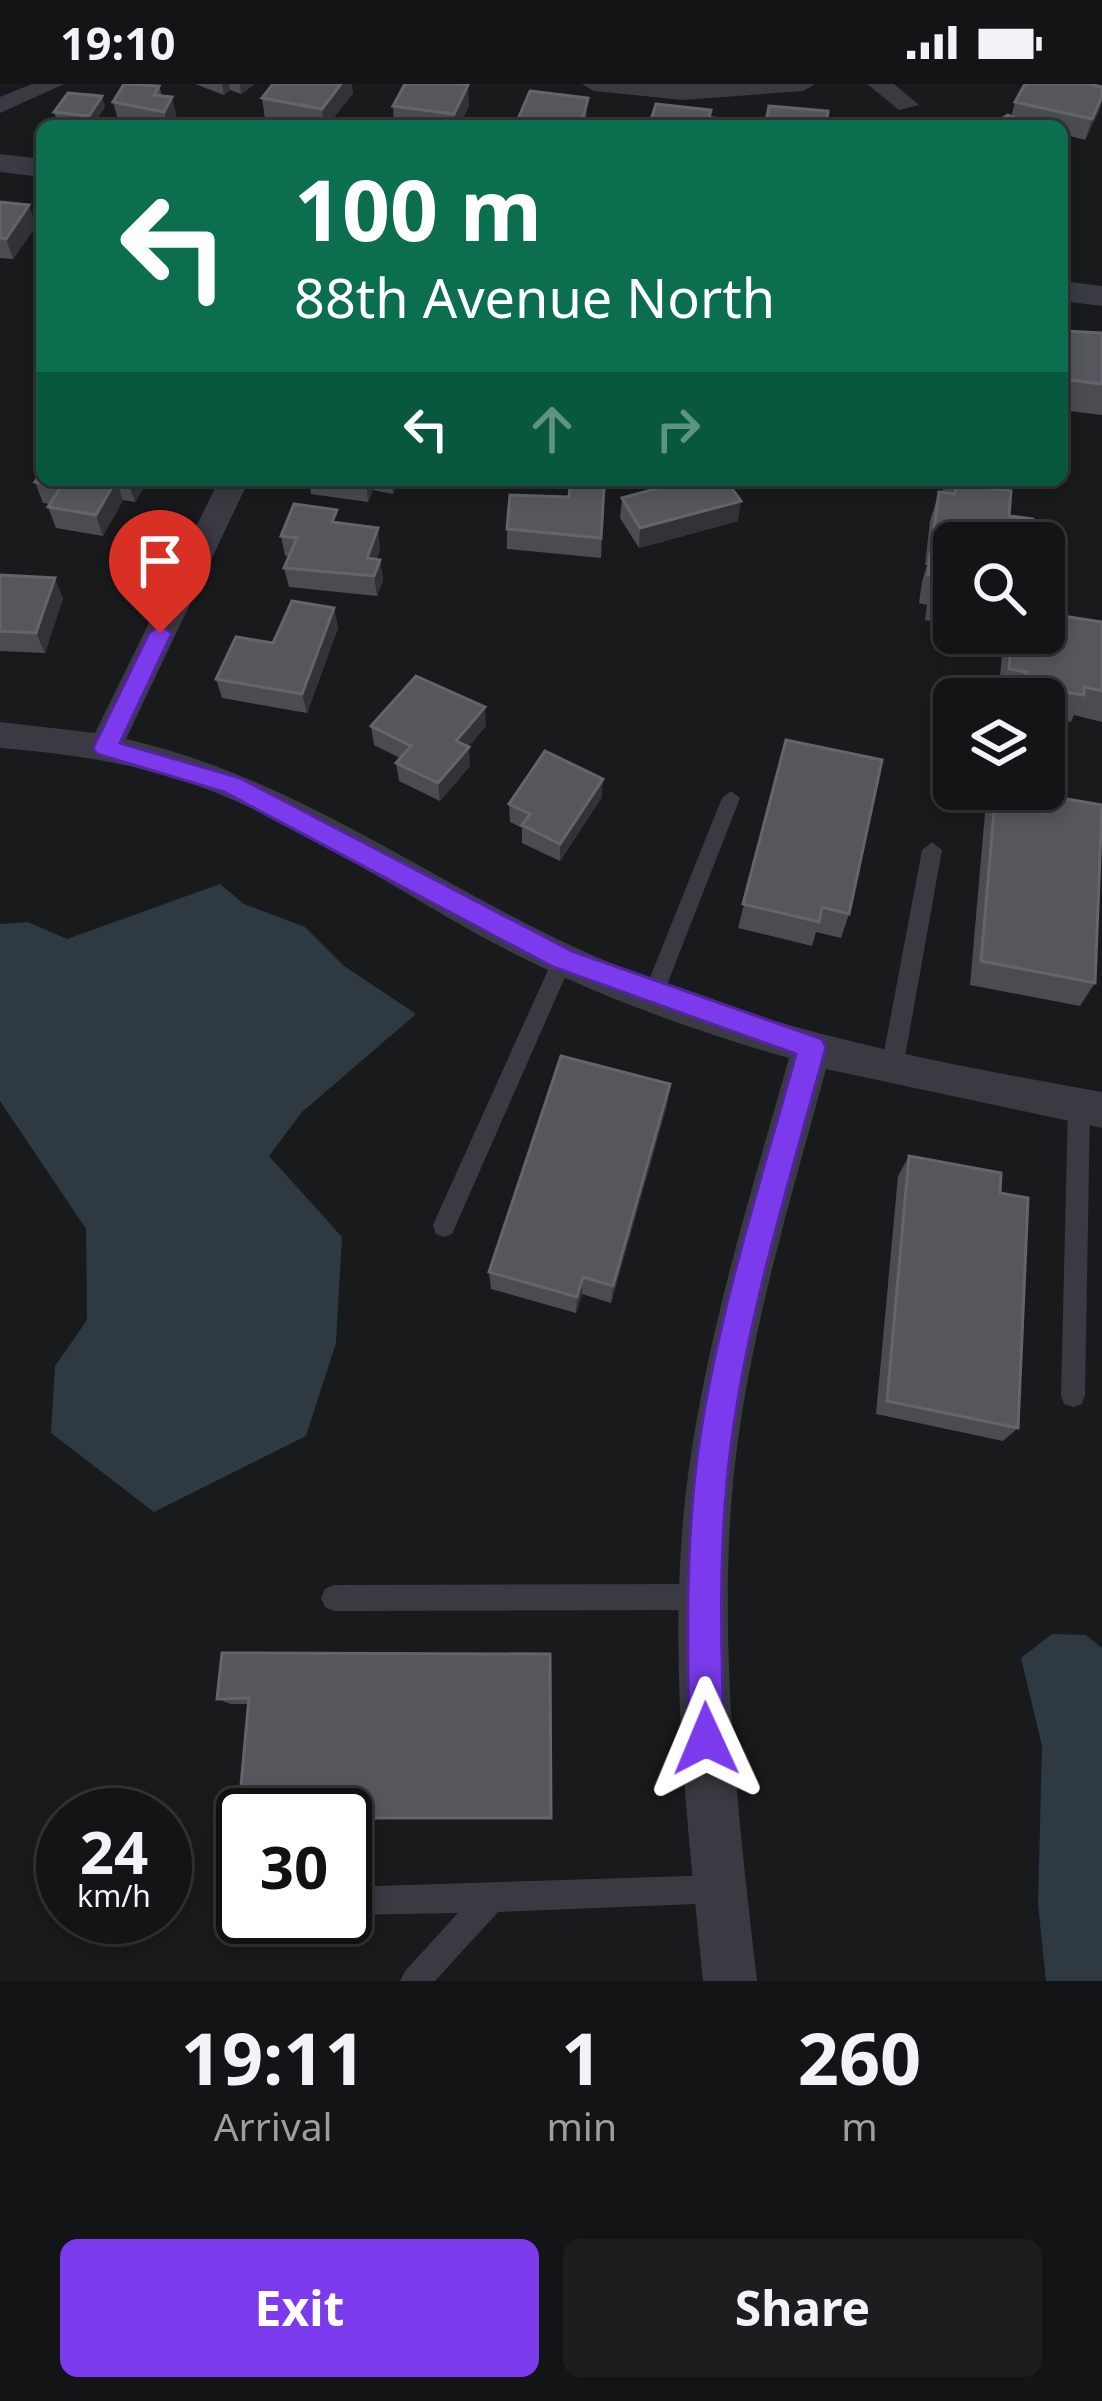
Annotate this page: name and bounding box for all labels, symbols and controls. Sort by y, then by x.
text: 19:10 [60,12,176,73]
text: 100 m [294,151,542,266]
icon: left [96,168,252,324]
text: 88th Avenue North [294,260,775,334]
icon: left [393,396,459,462]
icon: ahead [519,396,585,462]
icon: right [645,396,711,462]
pin [109,510,211,633]
map controls [933,522,1065,810]
button: search [933,522,1065,654]
icon: arrive [127,528,193,594]
button: layers [933,678,1065,810]
position arrow [643,1676,769,1802]
speed limit sign: 30 [216,1788,372,1944]
text: 24 [80,1810,148,1892]
text: km/h [77,1875,151,1916]
text: 19:11 [181,2008,366,2106]
text: 1 [561,2008,602,2106]
text: 260 [798,2008,921,2106]
text: Arrival [214,2099,333,2152]
text: min [546,2099,617,2152]
text: m [841,2099,878,2152]
button: Exit [60,2239,539,2377]
button: Share [563,2239,1042,2377]

